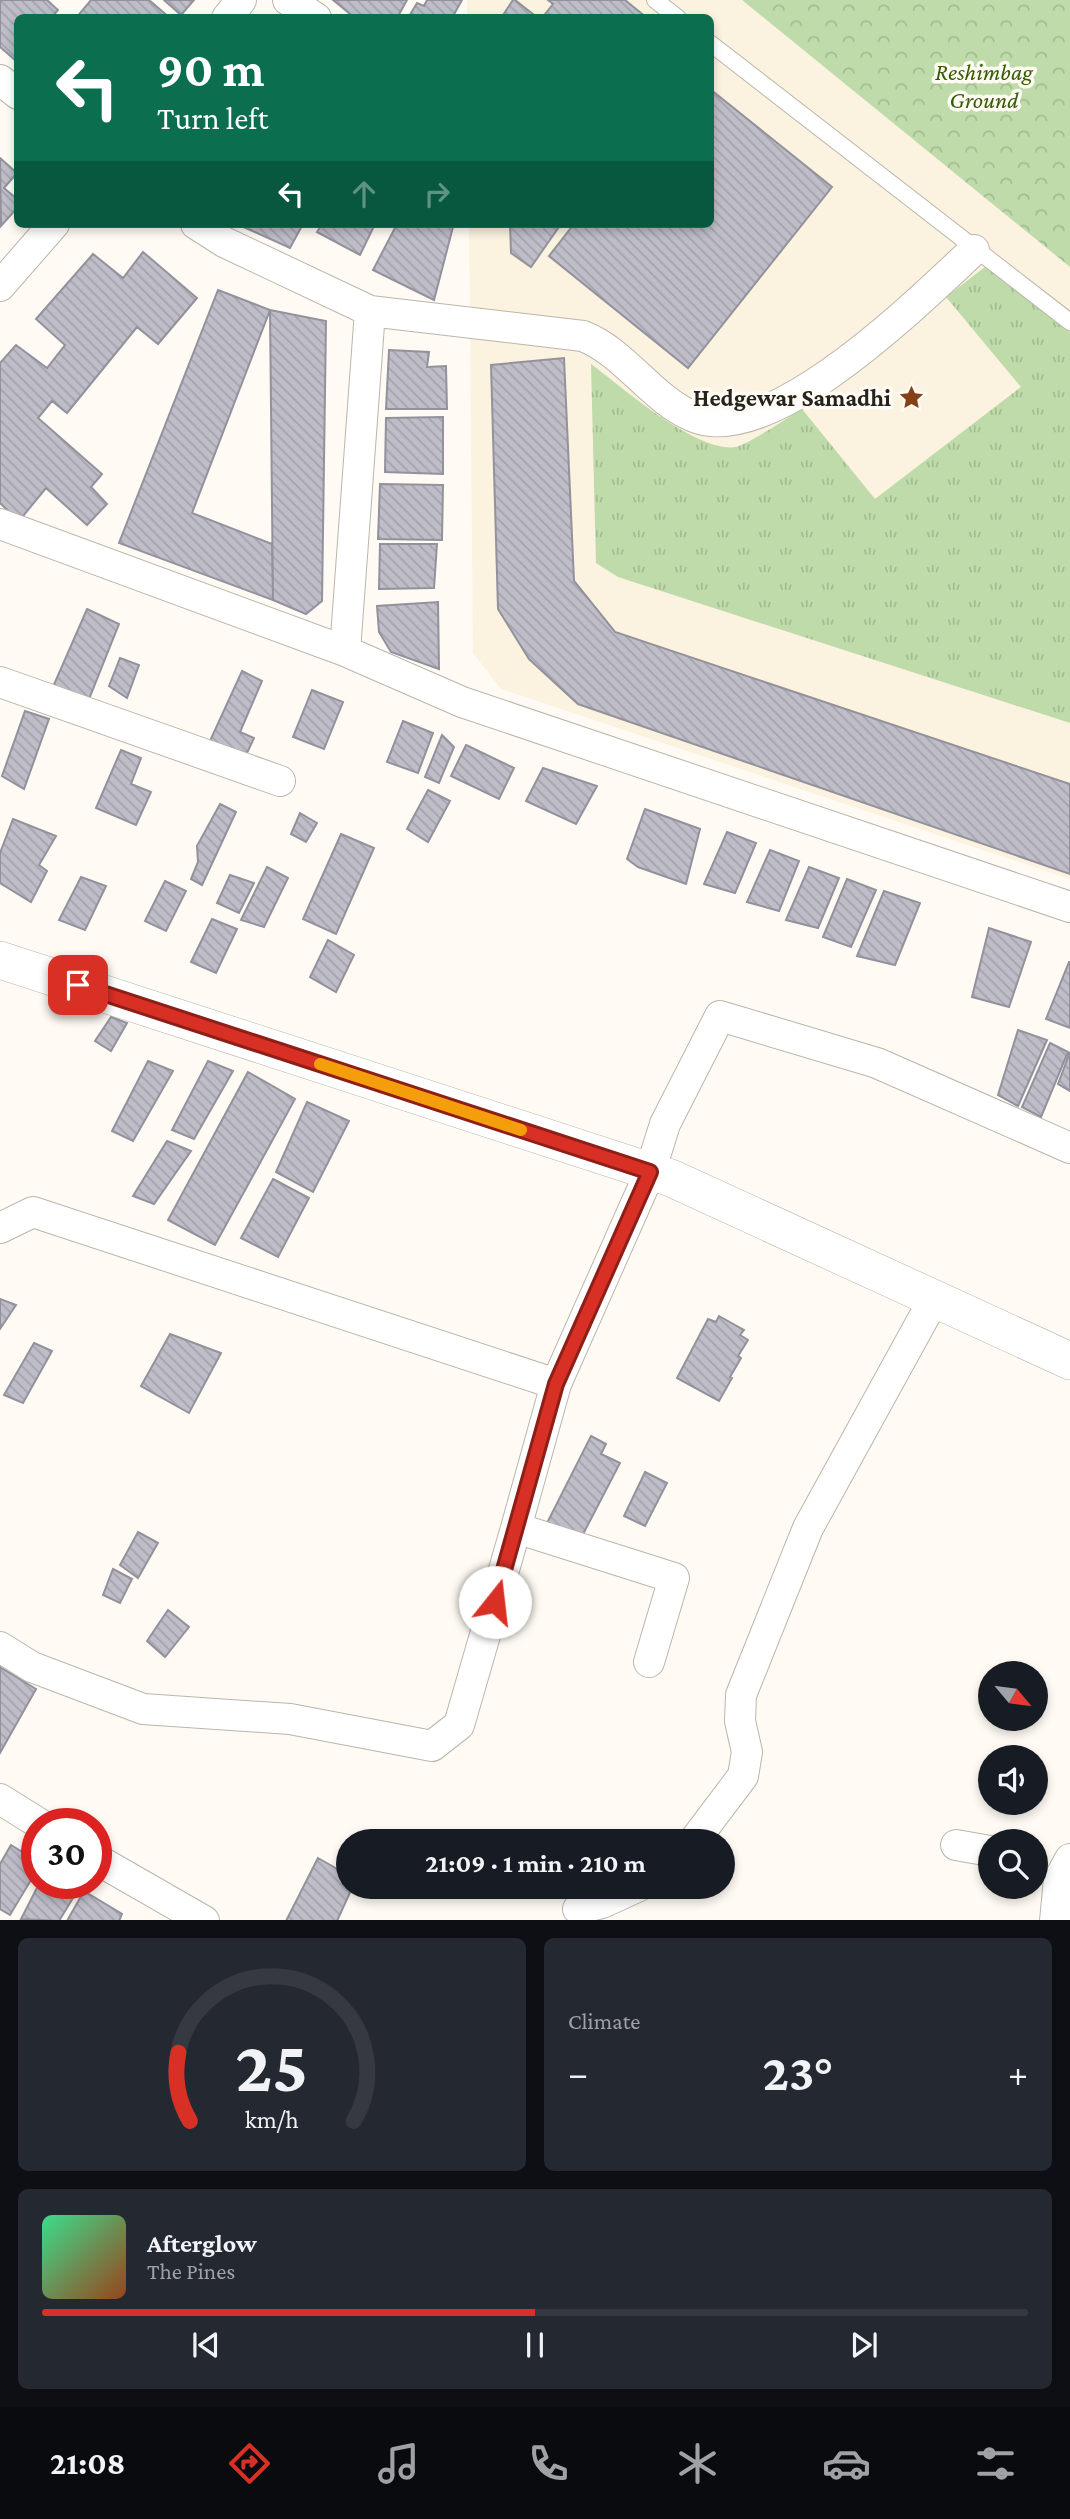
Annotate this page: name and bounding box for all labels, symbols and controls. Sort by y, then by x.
icon: left [42,42,133,133]
text: 90 m [157,42,264,97]
park label: Reshimbag Ground [935,58,1034,113]
text: Turn left [157,100,268,136]
icon: left [272,175,310,213]
icon: ahead [345,175,383,213]
icon: right [418,175,456,213]
place label: Hedgewar Samadhi [693,384,891,411]
place icon: Hedgewar Samadhi [897,384,925,412]
pin [48,955,108,1015]
icon: arrive [59,966,97,1004]
position arrow [458,1565,532,1639]
north arrow [978,1661,1048,1731]
map controls [978,1661,1048,1899]
button: sound [978,1745,1048,1815]
speed limit sign: 30 [21,1808,112,1899]
button: search [978,1829,1048,1899]
text: 21:09 · 1 min · 210 m [425,1849,646,1878]
text: Climate [568,2008,640,2034]
text: 25 [236,2026,308,2107]
text: 23° [762,2043,834,2101]
text: − [568,2052,588,2094]
text: + [1008,2052,1028,2094]
text: km/h [245,2105,299,2132]
text: Afterglow [147,2229,257,2258]
text: The Pines [147,2258,235,2284]
icon: previous [187,2326,225,2364]
icon: pause [516,2326,554,2364]
icon: next [845,2326,883,2364]
icon: directions [225,2439,274,2488]
icon: music [374,2439,423,2488]
icon: phone [524,2439,573,2488]
icon: climate [673,2439,722,2488]
icon: car [822,2439,871,2488]
icon: filters [971,2439,1020,2488]
text: 21:08 [50,2445,125,2481]

